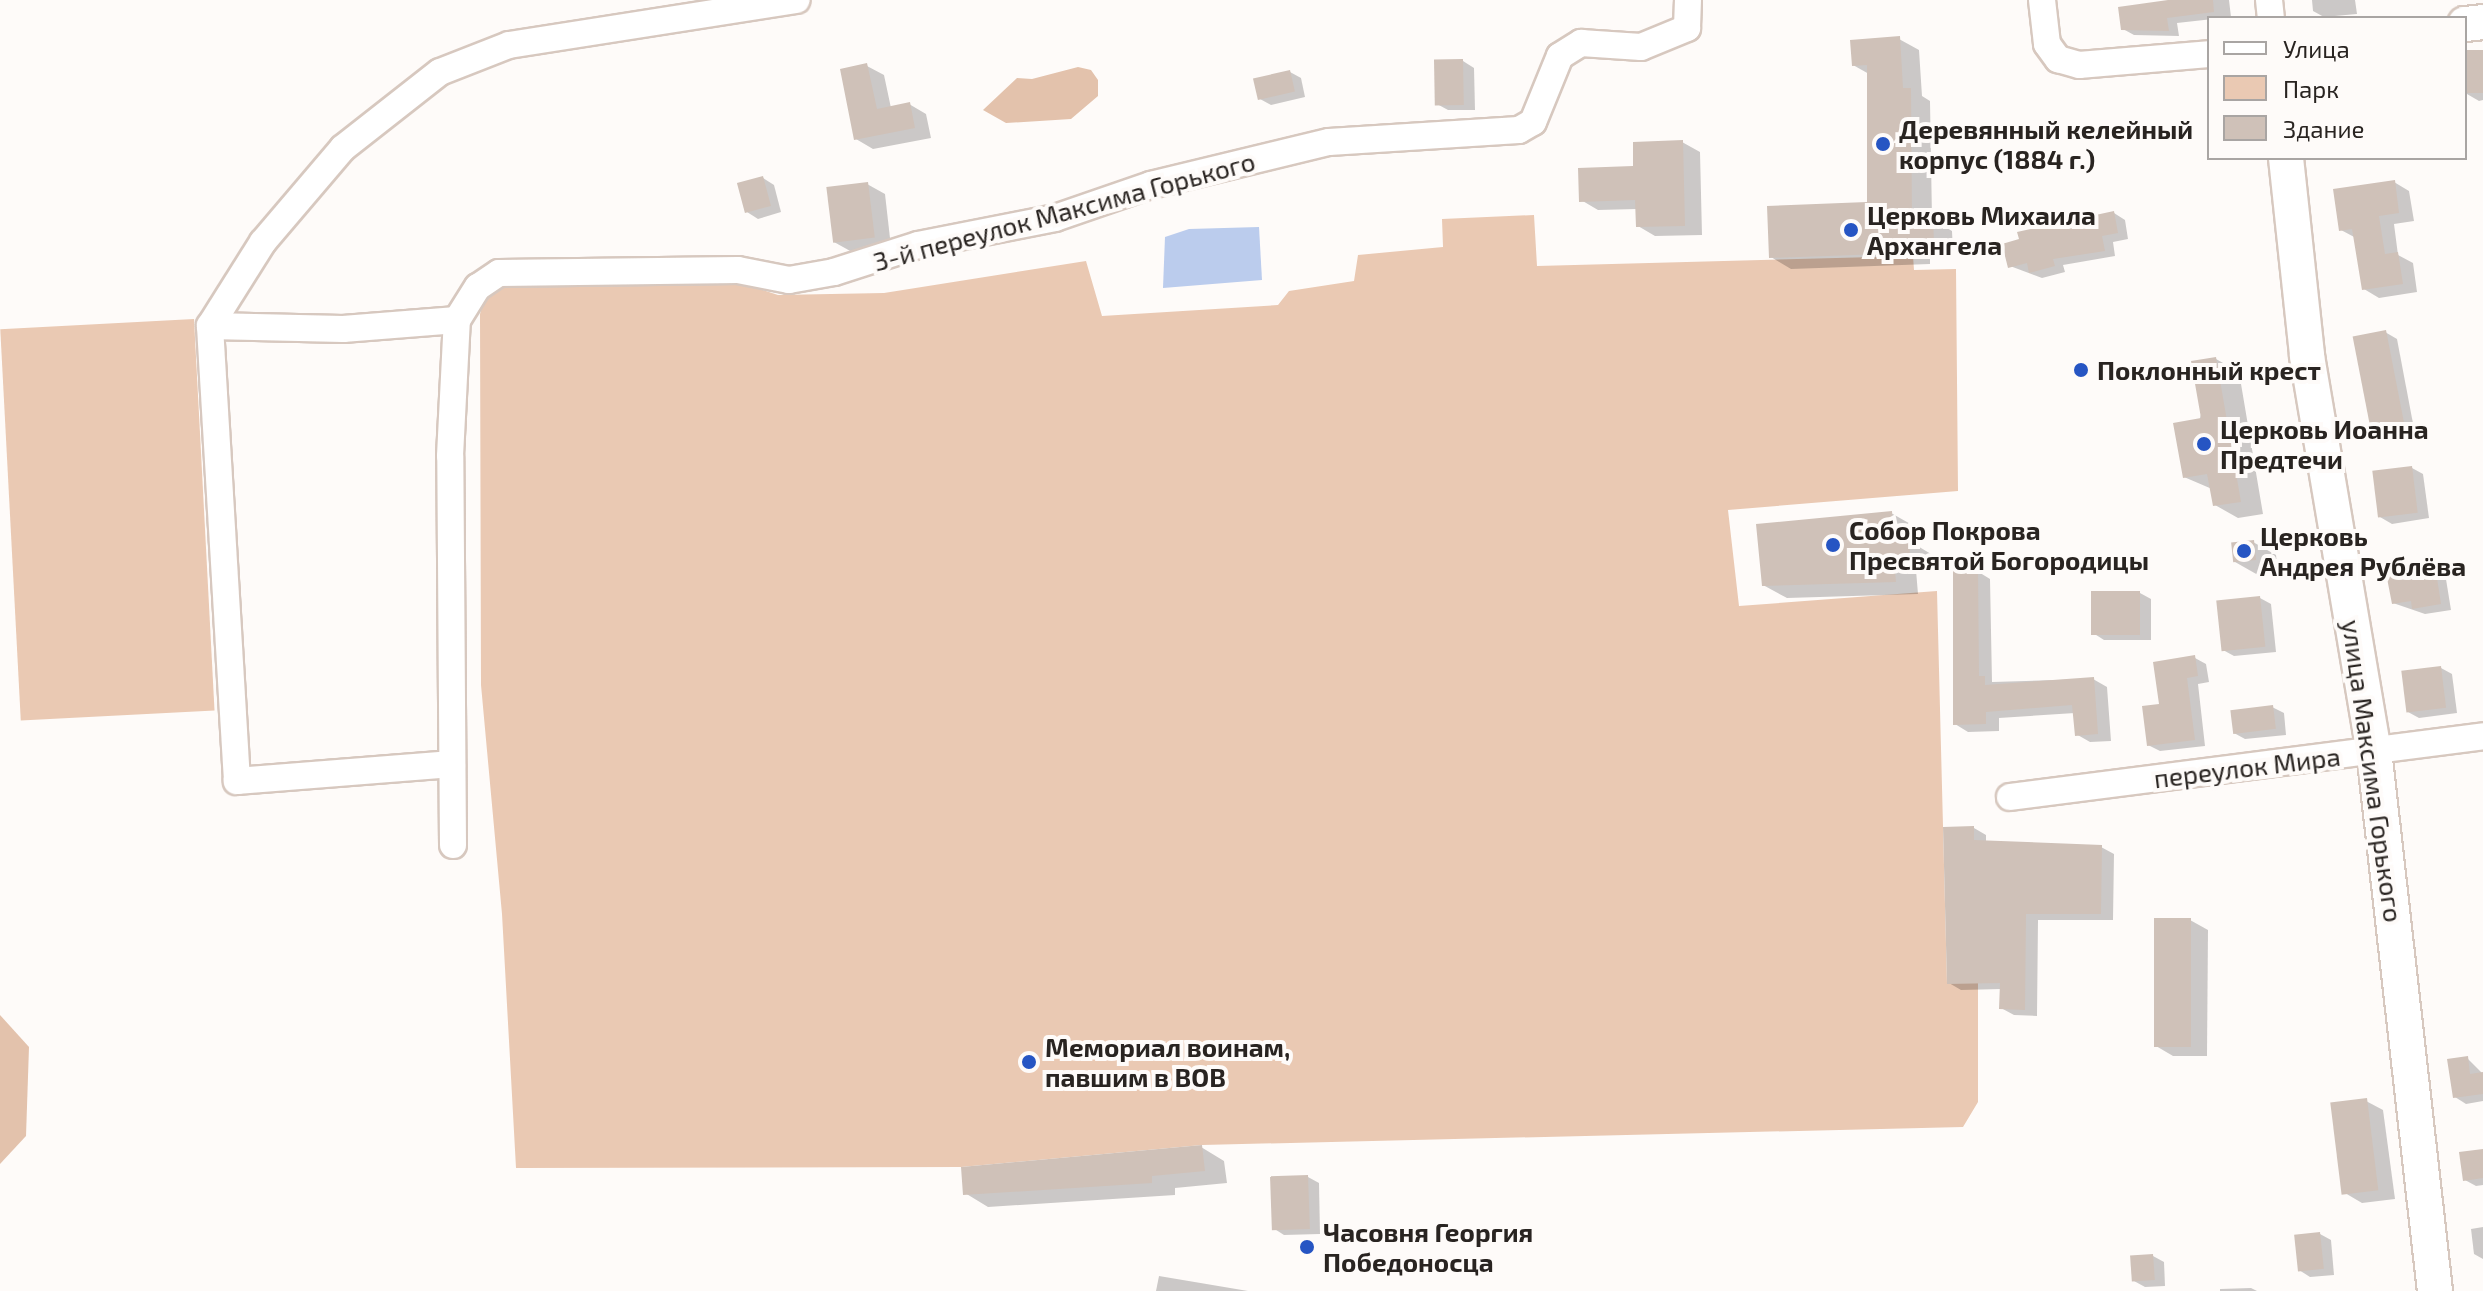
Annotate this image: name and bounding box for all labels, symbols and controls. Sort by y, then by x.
legend [2207,16,2467,160]
text: Улица [2283,34,2350,63]
text: Парк [2283,74,2339,103]
place label: Деревянный келейный корпус (1884 г.) [1899,113,2193,174]
text: Здание [2283,114,2365,143]
marker: Деревянный келейный корпус (1884 г.) [1874,135,1892,153]
street label: 3-й переулок Максима Горького [870,145,1258,277]
place label: Церковь Михаила Архангела [1867,199,2096,260]
marker: Церковь Михаила Архангела [1842,221,1860,239]
place label: Поклонный крест [2097,354,2321,386]
marker: Поклонный крест [2072,361,2090,379]
place label: Церковь Иоанна Предтечи [2220,413,2429,474]
marker: Церковь Иоанна Предтечи [2195,435,2213,453]
place label: Собор Покрова Пресвятой Богородицы [1849,514,2149,576]
place label: Церковь Андрея Рублёва [2260,520,2466,582]
marker: Собор Покрова Пресвятой Богородицы [1824,536,1842,554]
marker: Церковь Андрея Рублёва [2235,542,2253,560]
street label: улица Максима Горького [2336,618,2410,924]
street label: переулок Мира [2152,740,2342,794]
place label: Мемориал воинам, павшим в ВОВ [1045,1031,1290,1092]
marker: Мемориал воинам, павшим в ВОВ [1020,1053,1038,1071]
place label: Часовня Георгия Победоносца [1323,1216,1533,1278]
marker: Часовня Георгия Победоносца [1298,1238,1316,1256]

